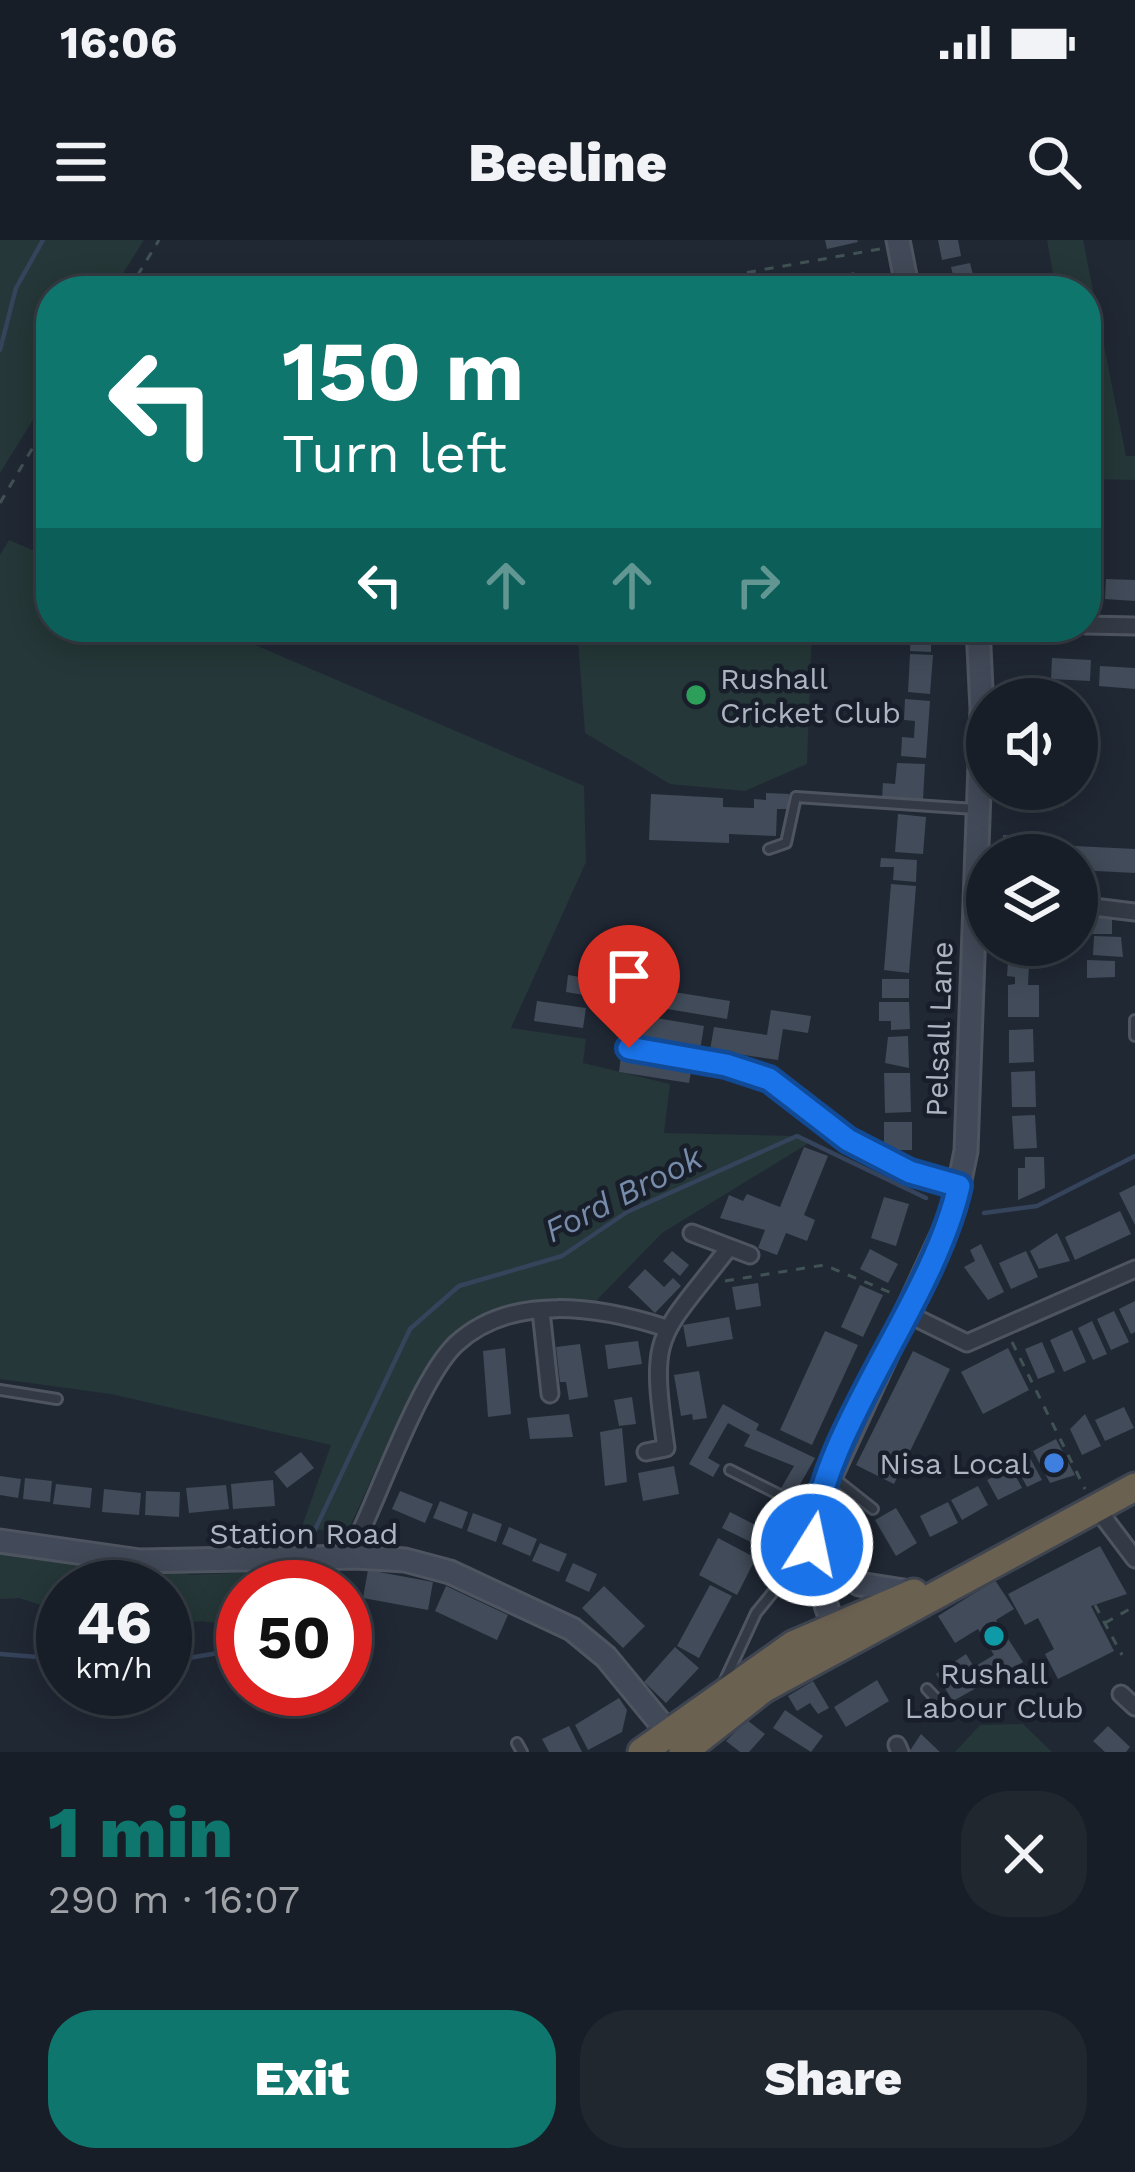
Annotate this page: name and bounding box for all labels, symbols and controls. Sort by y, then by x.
text: 16:06 [60,16,177,69]
icon: menu [48,129,114,195]
icon: search [1021,129,1087,195]
text: Beeline [468,131,667,194]
text: 150 m [282,322,524,420]
icon: left [84,324,240,480]
text: Turn left [282,422,507,485]
icon: left [347,552,413,618]
icon: ahead [473,552,539,618]
icon: ahead [599,552,665,618]
icon: right [725,552,791,618]
place label: Rushall Cricket Club [720,661,901,730]
map controls [966,678,1098,966]
button: sound [966,678,1098,810]
marker: Rushall Cricket Club [683,682,709,708]
button: layers [966,834,1098,966]
pin [578,925,680,1048]
street label: Pelsall Lane [918,941,960,1117]
icon: arrive [596,943,662,1009]
water label: Ford Brook [538,1137,709,1250]
place label: Nisa Local [879,1446,1030,1481]
marker: Nisa Local [1041,1450,1067,1476]
position arrow [749,1482,875,1608]
street label: Station Road [210,1516,398,1551]
speed limit sign: 50 [216,1560,372,1716]
text: 46 [76,1587,152,1658]
marker: Rushall Labour Club [981,1623,1007,1649]
text: km/h [75,1650,153,1685]
place label: Rushall Labour Club [904,1656,1084,1725]
text: 1 min [48,1790,233,1874]
button: close [961,1791,1087,1917]
text: 290 m · 16:07 [48,1877,300,1922]
button: Exit [48,2010,556,2148]
button: Share [580,2010,1087,2148]

